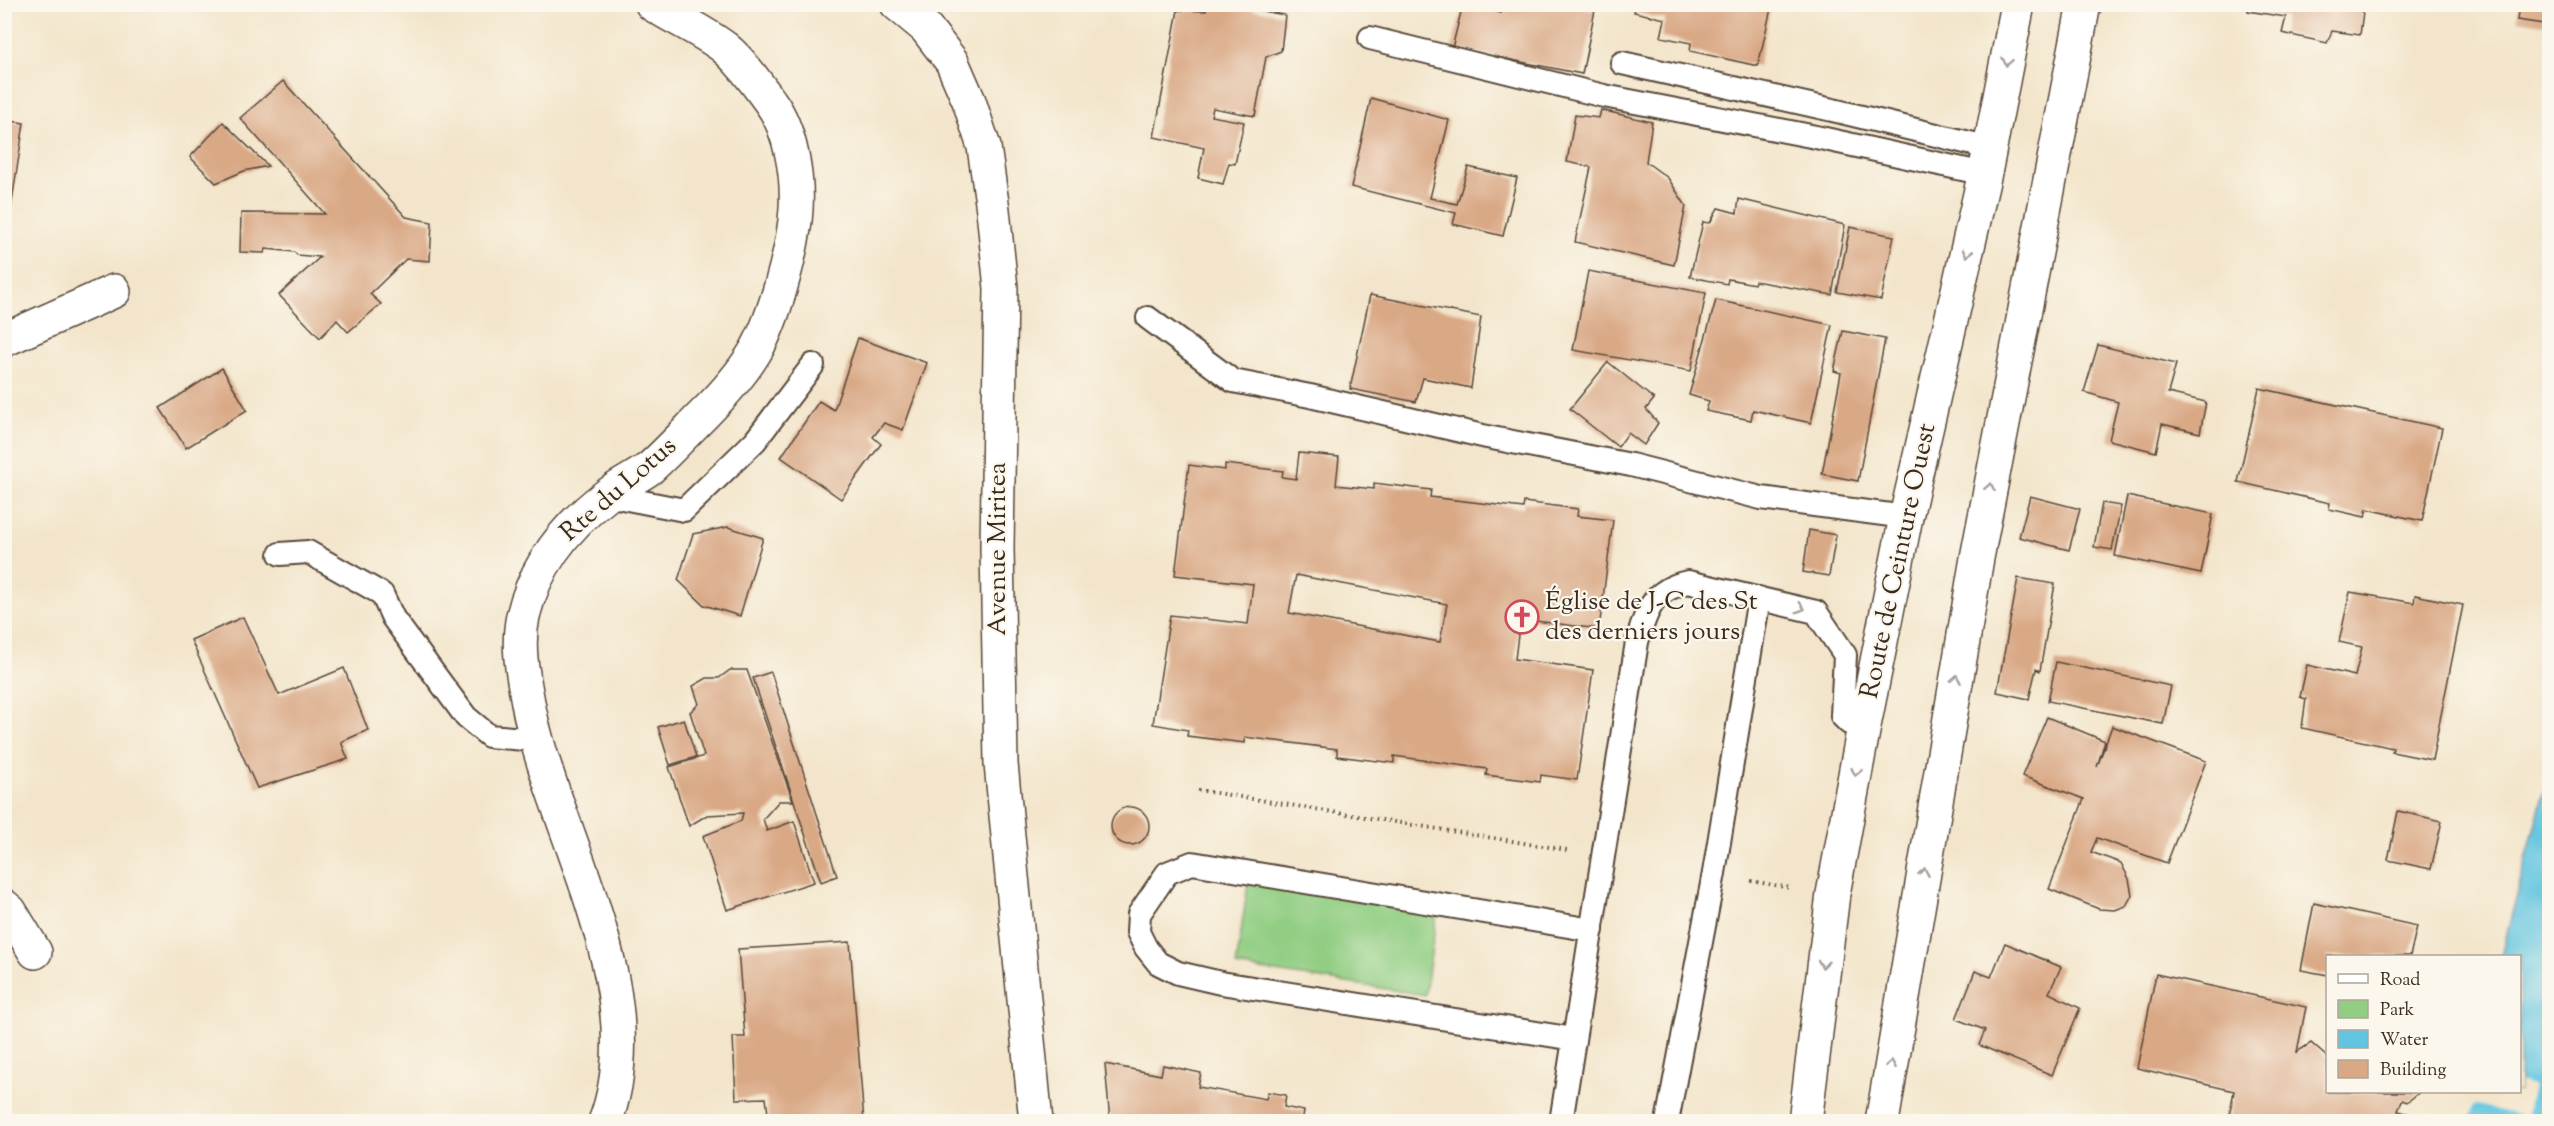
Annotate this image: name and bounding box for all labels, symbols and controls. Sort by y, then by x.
one-way arrow [2001,57,2014,67]
one-way arrow [1961,247,1974,257]
street label: Route de Ceinture Ouest [1852,420,1946,702]
street label: Rte du Lotus [553,429,685,551]
street label: Avenue Miritea [980,462,1017,636]
one-way arrow [1983,483,1996,493]
place label: Église de J-C des St des derniers jours [1545,584,1758,651]
church icon: Église de J-C des St des derniers jours [1504,599,1540,635]
one-way arrow [1795,601,1806,613]
one-way arrow [1949,675,1962,685]
one-way arrow [1850,767,1863,777]
one-way arrow [1917,867,1929,876]
legend [2326,955,2521,1093]
one-way arrow [1818,960,1830,969]
text: Road [2380,968,2420,994]
text: Park [2380,998,2415,1024]
text: Water [2380,1028,2429,1054]
text: Building [2380,1058,2446,1084]
one-way arrow [1884,1059,1897,1069]

